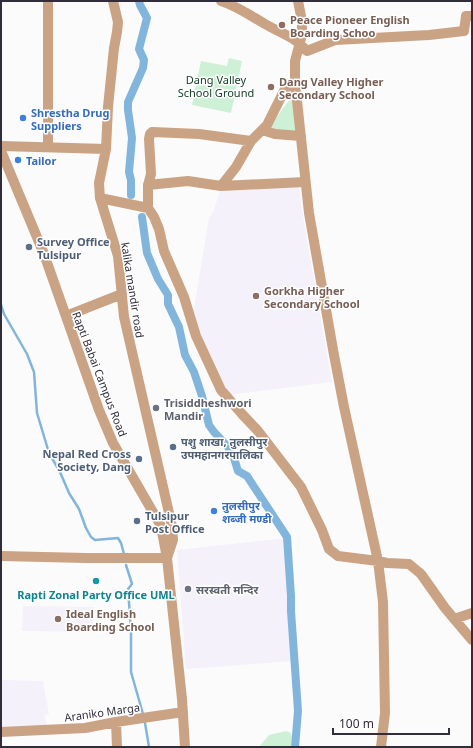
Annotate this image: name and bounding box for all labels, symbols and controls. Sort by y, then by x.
place label: Peace Pioneer English Boarding Schoo [290,12,410,40]
marker: Peace Pioneer English Boarding Schoo [277,20,287,30]
park label: Dang Valley School Ground [178,72,254,100]
place label: Dang Valley Higher Secondary School [279,74,384,102]
marker: Dang Valley Higher Secondary School [266,82,276,92]
place label: Shrestha Drug Suppliers [31,105,109,133]
marker: Shrestha Drug Suppliers [18,113,28,123]
place label: Tailor [26,153,56,168]
marker: Tailor [13,155,23,165]
place label: Survey Office Tulsipur [37,234,110,262]
street label: kalika mandir road [118,241,148,339]
marker: Survey Office Tulsipur [24,242,34,252]
place label: Gorkha Higher Secondary School [264,283,360,311]
marker: Gorkha Higher Secondary School [251,291,261,301]
street label: Rapti Babai Campus Road [69,309,131,439]
place label: Trisiddheshwori Mandir [164,395,252,423]
marker: Trisiddheshwori Mandir [151,403,161,413]
place label: पशु शाखा, तुलसीपुर उपमहानगरपालिका [181,434,268,462]
marker: पशु शाखा, तुलसीपुर उपमहानगरपालिका [168,442,178,452]
place label: Nepal Red Cross Society, Dang [43,446,131,474]
marker: Nepal Red Cross Society, Dang [134,454,144,464]
place label: तुलसीपुर शब्जी मण्डी [222,498,272,526]
marker: तुलसीपुर शब्जी मण्डी [209,506,219,516]
place label: Tulsipur Post Office [145,508,205,536]
marker: Tulsipur Post Office [132,516,142,526]
marker: Rapti Zonal Party Office UML [91,576,101,586]
place label: सरस्वती मन्दिर [196,582,259,597]
marker: सरस्वती मन्दिर [183,584,193,594]
place label: Rapti Zonal Party Office UML [17,587,175,602]
place label: Ideal English Boarding School [66,606,155,634]
marker: Ideal English Boarding School [53,614,63,624]
street label: Araniko Marga [63,699,141,725]
scale bar [333,710,449,736]
text: 100 m [339,715,374,732]

